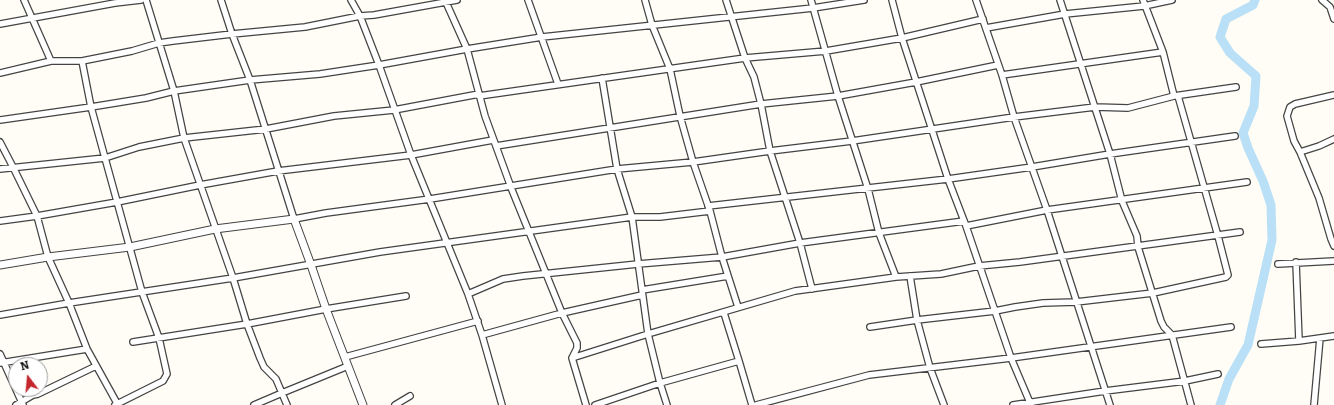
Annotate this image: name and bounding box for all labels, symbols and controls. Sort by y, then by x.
north arrow [8,357,48,397]
text: N [19,359,31,373]

